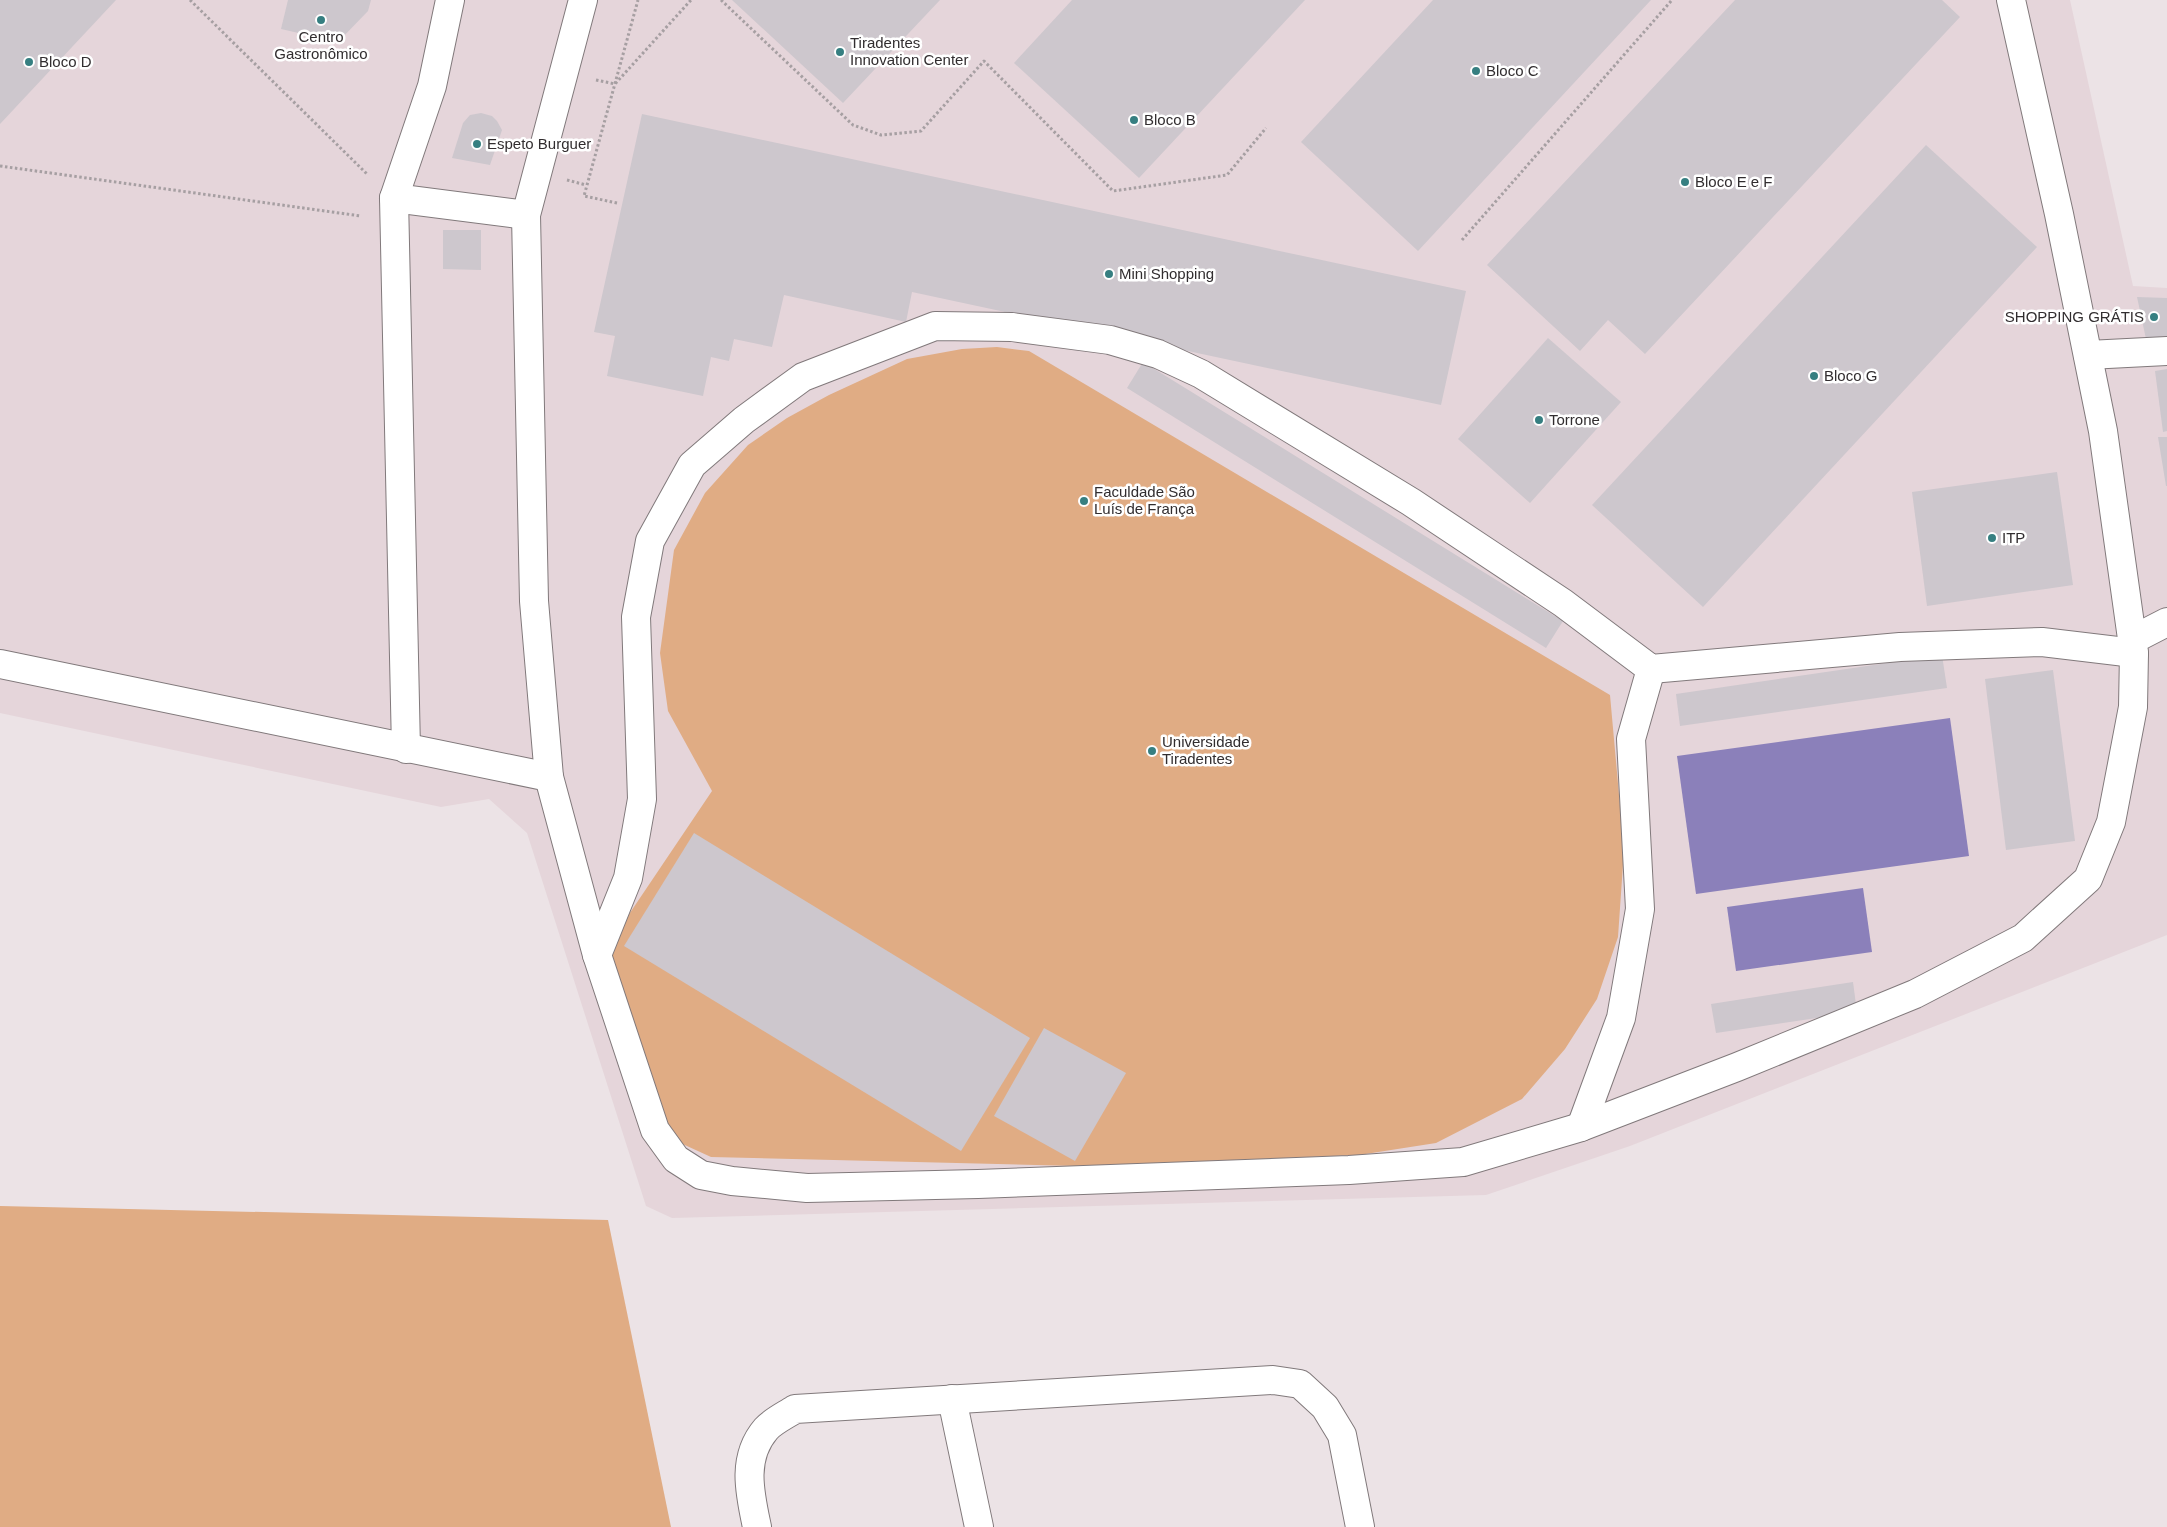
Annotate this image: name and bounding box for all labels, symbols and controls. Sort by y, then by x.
marker: Centro Gastronômico [315,14,327,26]
place label: Centro Gastronômico [274,28,368,62]
place label: Tiradentes Innovation Center [850,34,968,68]
marker: Tiradentes Innovation Center [834,46,846,58]
place label: Bloco D [39,53,92,70]
marker: Bloco D [23,56,35,68]
place label: Bloco C [1486,62,1539,79]
marker: Bloco C [1470,65,1482,77]
place label: Bloco B [1144,111,1196,128]
marker: Bloco B [1128,114,1140,126]
place label: Espeto Burguer [487,135,591,152]
marker: Espeto Burguer [471,138,483,150]
place label: Bloco E e F [1695,173,1773,190]
marker: Bloco E e F [1679,176,1691,188]
place label: Mini Shopping [1119,265,1214,282]
marker: Mini Shopping [1103,268,1115,280]
place label: SHOPPING GRÁTIS [2005,308,2144,325]
marker: SHOPPING GRÁTIS [2148,311,2160,323]
place label: Bloco G [1824,367,1877,384]
marker: Bloco G [1808,370,1820,382]
place label: Torrone [1549,411,1600,428]
marker: Torrone [1533,414,1545,426]
place label: Faculdade São Luís de França [1094,483,1195,517]
marker: Faculdade São Luís de França [1078,495,1090,507]
place label: ITP [2002,529,2025,546]
marker: ITP [1986,532,1998,544]
place label: Universidade Tiradentes [1162,733,1250,767]
marker: Universidade Tiradentes [1146,745,1158,757]

